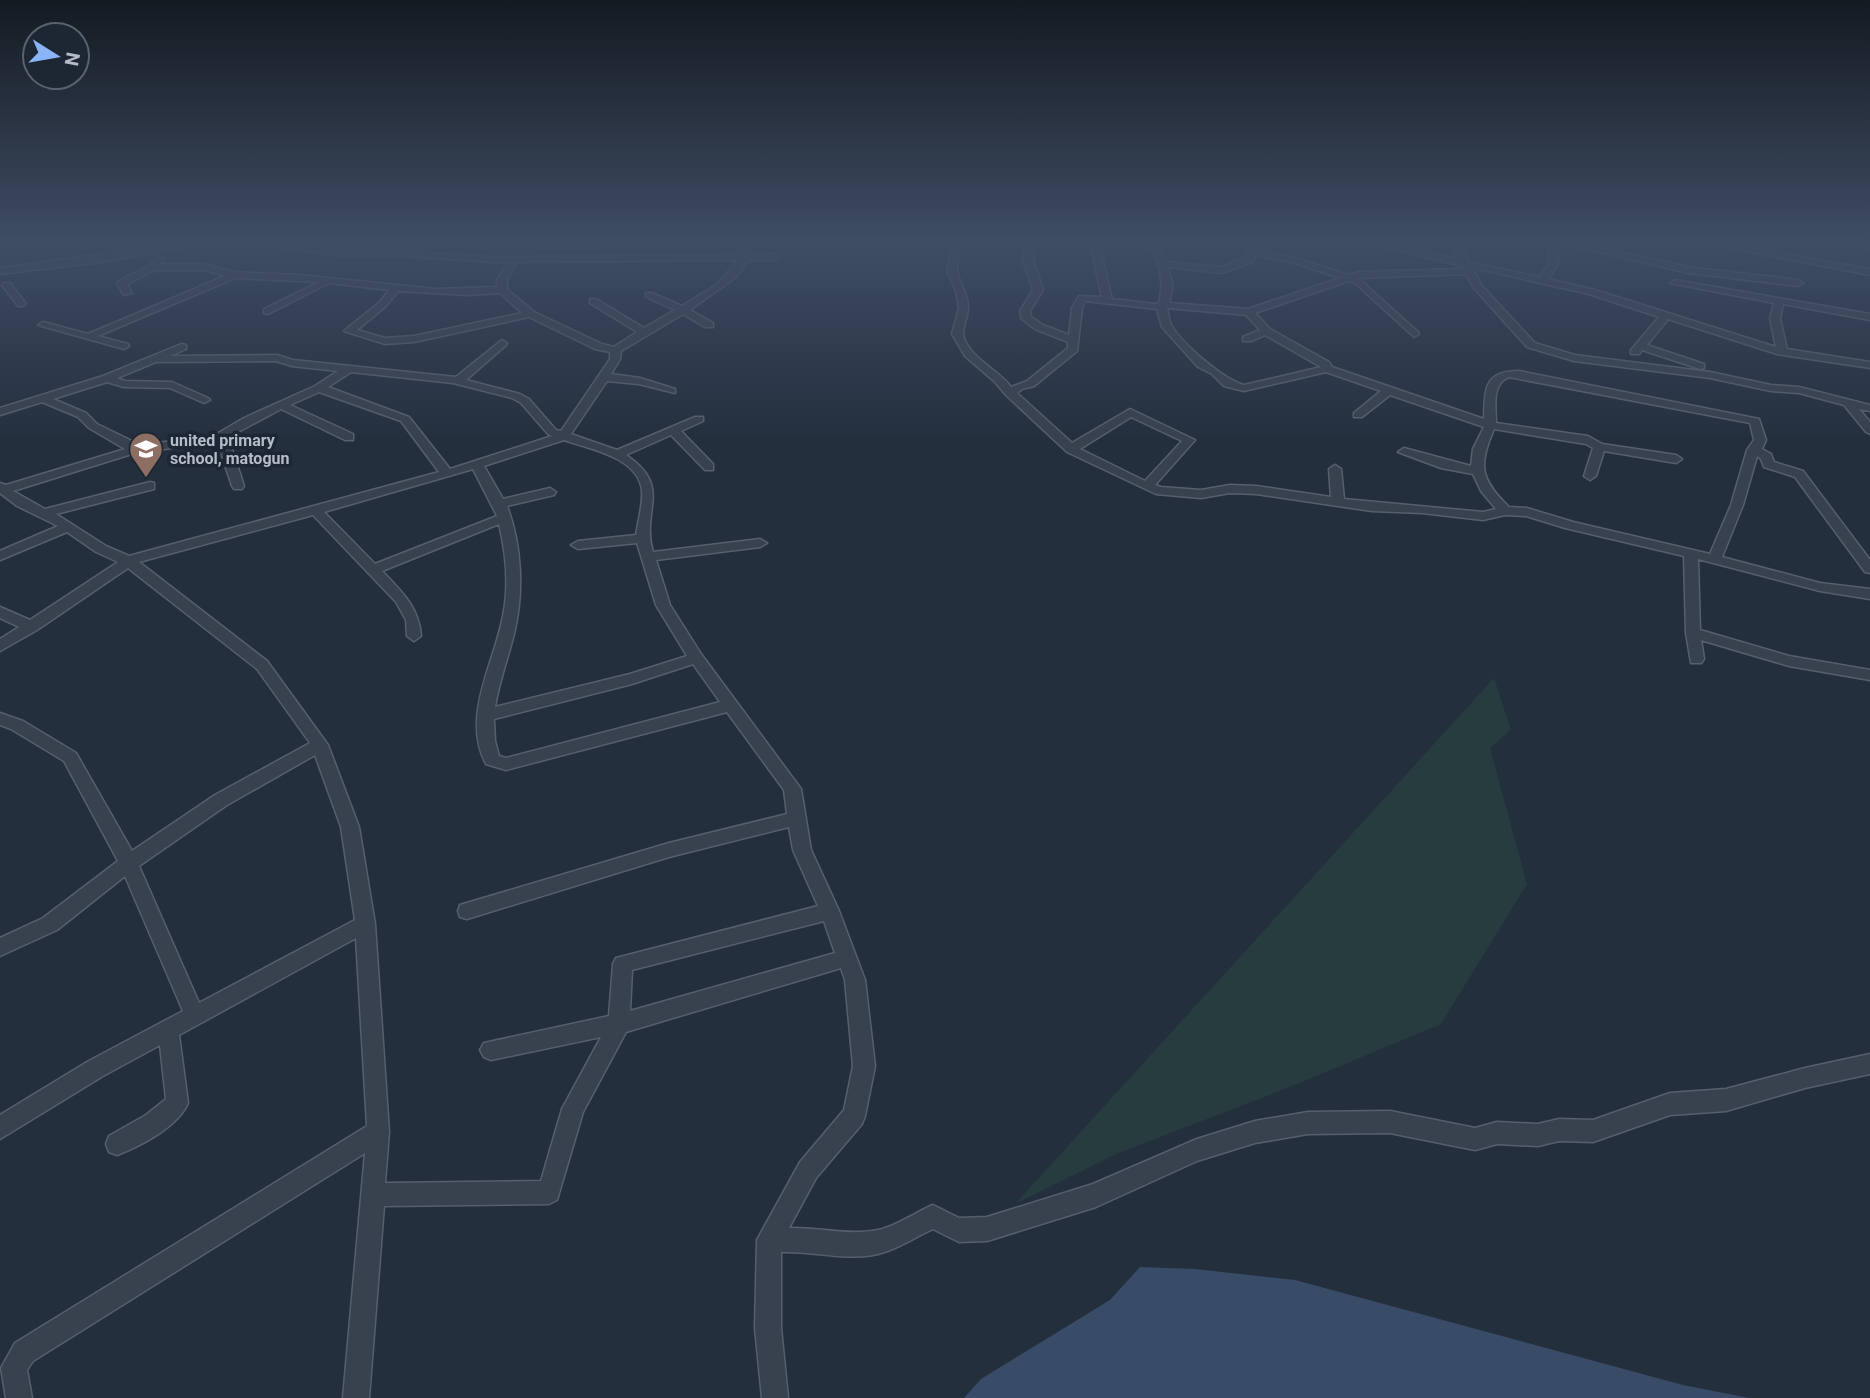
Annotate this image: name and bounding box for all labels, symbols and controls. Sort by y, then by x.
north arrow [21,21,91,91]
text: N [60,50,85,68]
school or university icon: united primary school, matogun [127,430,165,479]
place label: united primary school, matogun [170,431,289,468]

